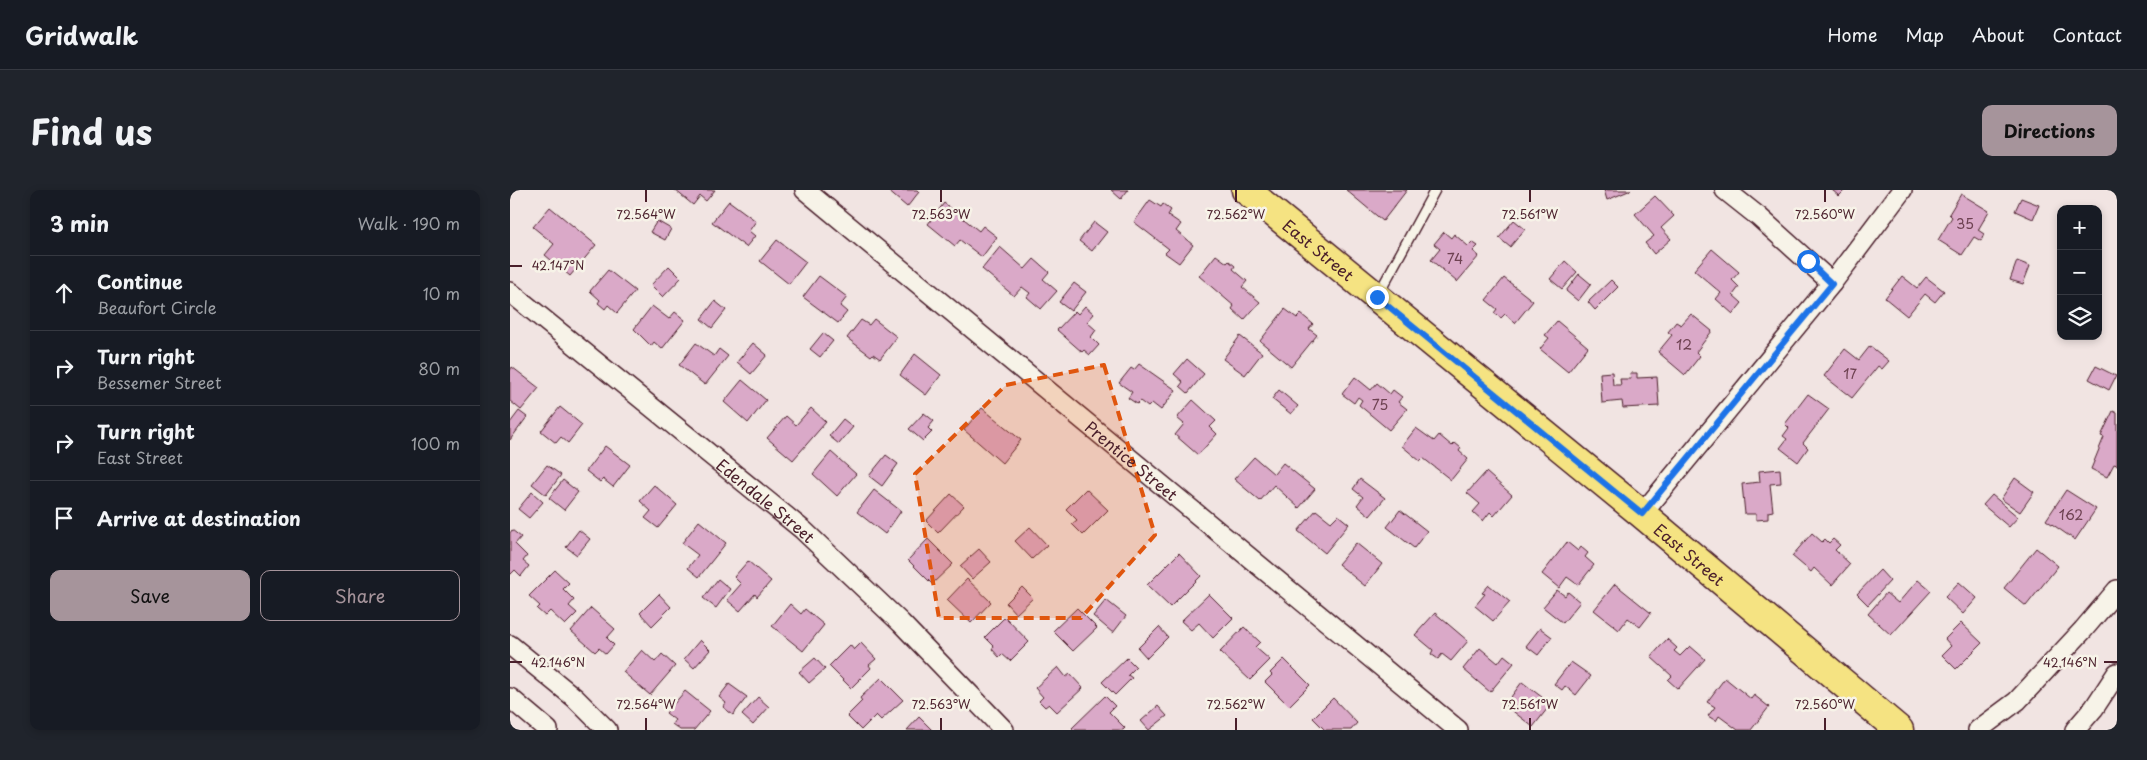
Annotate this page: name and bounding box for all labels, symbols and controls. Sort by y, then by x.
text: Gridwalk [25,17,138,53]
text: Home [1827,21,1877,48]
text: Map [1905,21,1944,48]
text: About [1972,21,2024,48]
text: Contact [2052,21,2122,48]
text: Find us [30,104,152,157]
button: Directions [1982,105,2117,156]
text: 72.564°W [617,205,676,223]
text: 72.563°W [912,205,971,223]
text: 72.562°W [1207,205,1266,223]
text: 72.561°W [1502,205,1559,223]
text: 72.560°W [1795,205,1856,223]
map controls [2057,205,2102,340]
button: + [2057,205,2102,250]
text: 3 min [50,207,109,239]
text: Walk · 190 m [358,211,460,235]
street label: East Street [1278,213,1360,286]
house number: 35 [1956,213,1974,234]
house number: 74 [1447,248,1463,269]
route start [1797,250,1820,273]
button: − [2057,250,2102,295]
text: 42.147°N [532,256,584,274]
text: Continue [97,267,183,295]
icon: ahead [50,279,78,307]
text: 10 m [423,281,460,305]
route end [1366,286,1389,309]
text: Beaufort Circle [97,295,217,319]
button: layers [2057,295,2102,340]
house number: 12 [1676,334,1692,355]
text: Turn right [97,342,195,370]
icon: right [50,354,78,382]
text: 80 m [418,356,460,380]
house number: 17 [1843,363,1857,384]
text: Bessemer Street [97,370,222,394]
house number: 75 [1372,394,1388,415]
street label: Prentice Street [1080,415,1184,506]
text: Turn right [97,417,195,445]
icon: right [50,429,78,457]
text: 100 m [411,431,460,455]
text: East Street [97,445,183,469]
street label: Edendale Street [712,453,821,548]
icon: arrive [50,504,78,532]
text: Arrive at destination [97,504,301,532]
house number: 162 [2059,504,2083,525]
street label: East Street [1649,517,1730,591]
button: Save [50,570,250,621]
button: Share [260,570,460,621]
text: 42.146°N [531,653,585,671]
text: 42.146°N [2043,653,2097,671]
text: 72.564°W [617,695,676,713]
text: 72.563°W [912,695,971,713]
text: 72.562°W [1207,695,1266,713]
text: 72.561°W [1502,695,1559,713]
text: 72.560°W [1795,695,1856,713]

